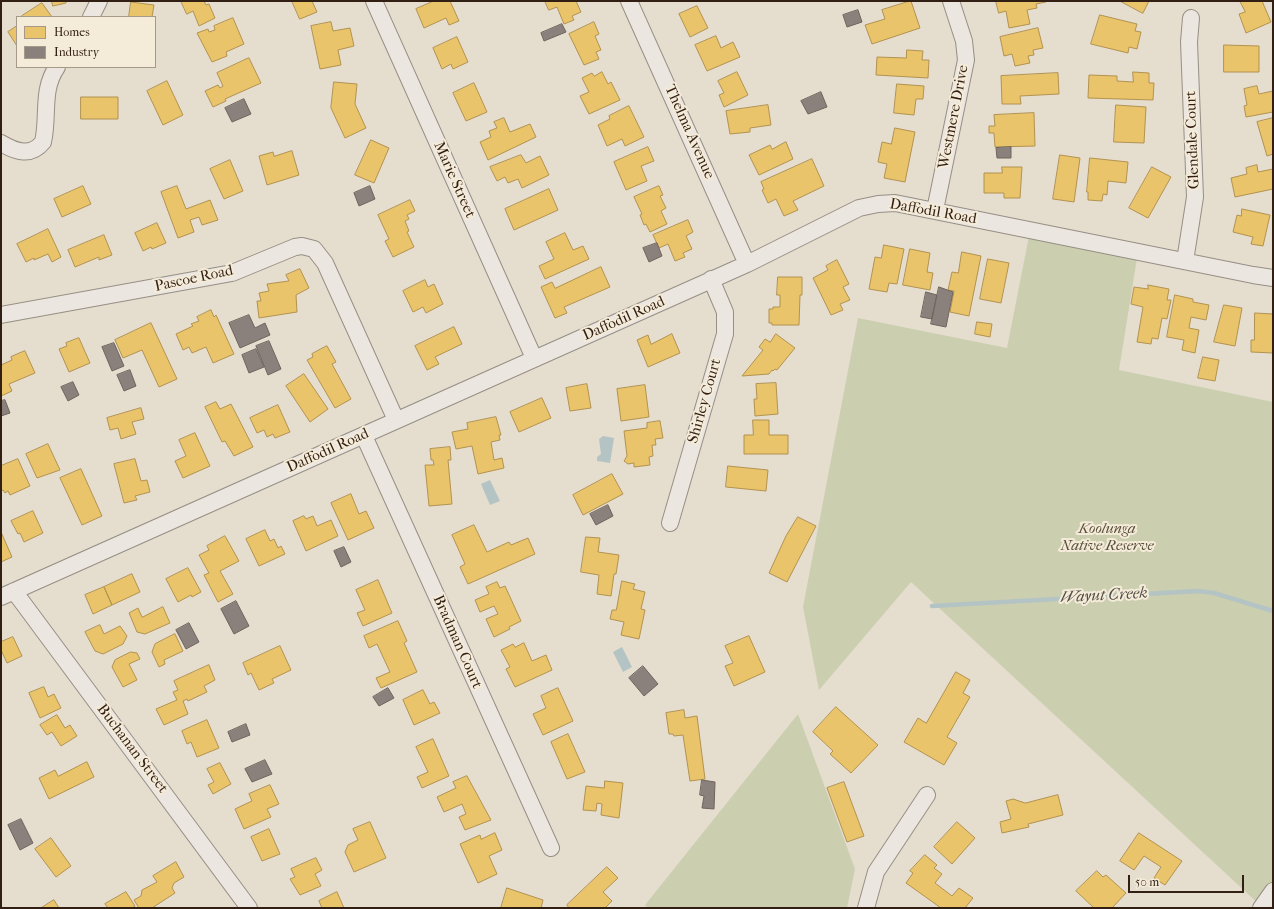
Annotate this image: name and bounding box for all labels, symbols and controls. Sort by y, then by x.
legend [16,16,156,68]
text: Homes [54,25,90,39]
text: Industry [54,45,99,59]
street label: Westmere Drive [935,64,973,170]
street label: Thelma Avenue [660,82,718,182]
street label: Glendale Court [1182,91,1204,189]
street label: Marie Street [429,139,479,221]
street label: Daffodil Road [888,195,978,229]
street label: Pascoe Road [153,262,235,296]
street label: Daffodil Road [580,293,668,345]
street label: Shirley Court [684,357,726,445]
street label: Daffodil Road [284,425,372,477]
park label: Koolunga Native Reserve [1060,520,1154,555]
water label: Wayut Creek [1060,584,1148,608]
street label: Bradman Court [428,592,486,692]
street label: Buchanan Street [93,701,171,797]
scale bar [1130,867,1246,893]
text: 50 m [1135,875,1159,889]

